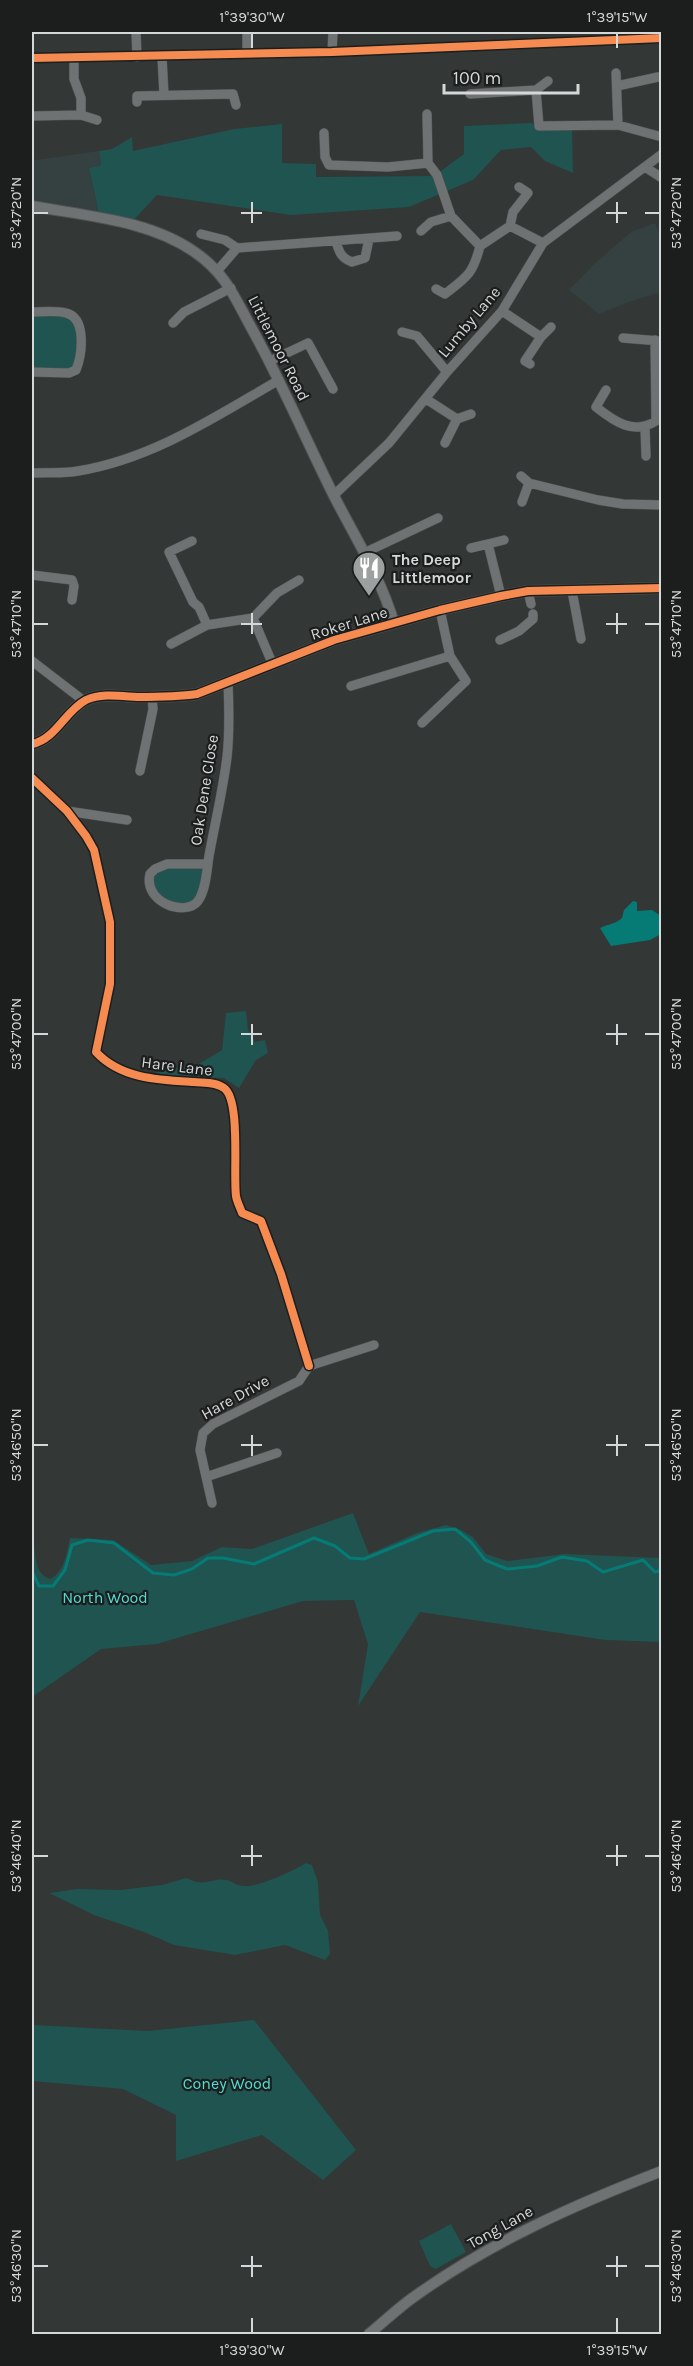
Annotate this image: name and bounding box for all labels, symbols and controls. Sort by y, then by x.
text: 1°39'30"W [219,8,285,26]
text: 1°39'15"W [586,8,648,26]
scale bar [444,57,578,95]
text: 100 m [453,67,501,89]
text: 53°47'20"N [7,177,25,249]
text: 53°47'20"N [667,177,685,249]
street label: Lumby Lane [434,283,504,361]
street label: Littlemoor Road [244,292,314,404]
restaurant icon: The Deep Littlemoor [351,550,387,597]
place label: The Deep Littlemoor [392,550,471,587]
text: 53°47'10"N [7,590,25,658]
text: 53°47'10"N [667,590,685,658]
street label: Roker Lane [308,602,390,644]
street label: Oak Dene Close [186,733,222,847]
text: 53°47'00"N [7,998,25,1070]
text: 53°47'00"N [667,998,685,1070]
street label: Hare Lane [140,1052,214,1080]
street label: Hare Drive [198,1371,272,1423]
text: 53°46'50"N [7,1408,25,1482]
text: 53°46'50"N [667,1408,685,1482]
park label: North Wood [62,1588,148,1607]
text: 53°46'40"N [7,1819,25,1893]
text: 53°46'40"N [667,1819,685,1893]
park label: Coney Wood [183,2074,271,2093]
street label: Tong Lane [464,2201,536,2253]
text: 53°46'30"N [7,2229,25,2303]
text: 53°46'30"N [667,2229,685,2303]
text: 1°39'30"W [219,2341,285,2359]
text: 1°39'15"W [586,2341,648,2359]

